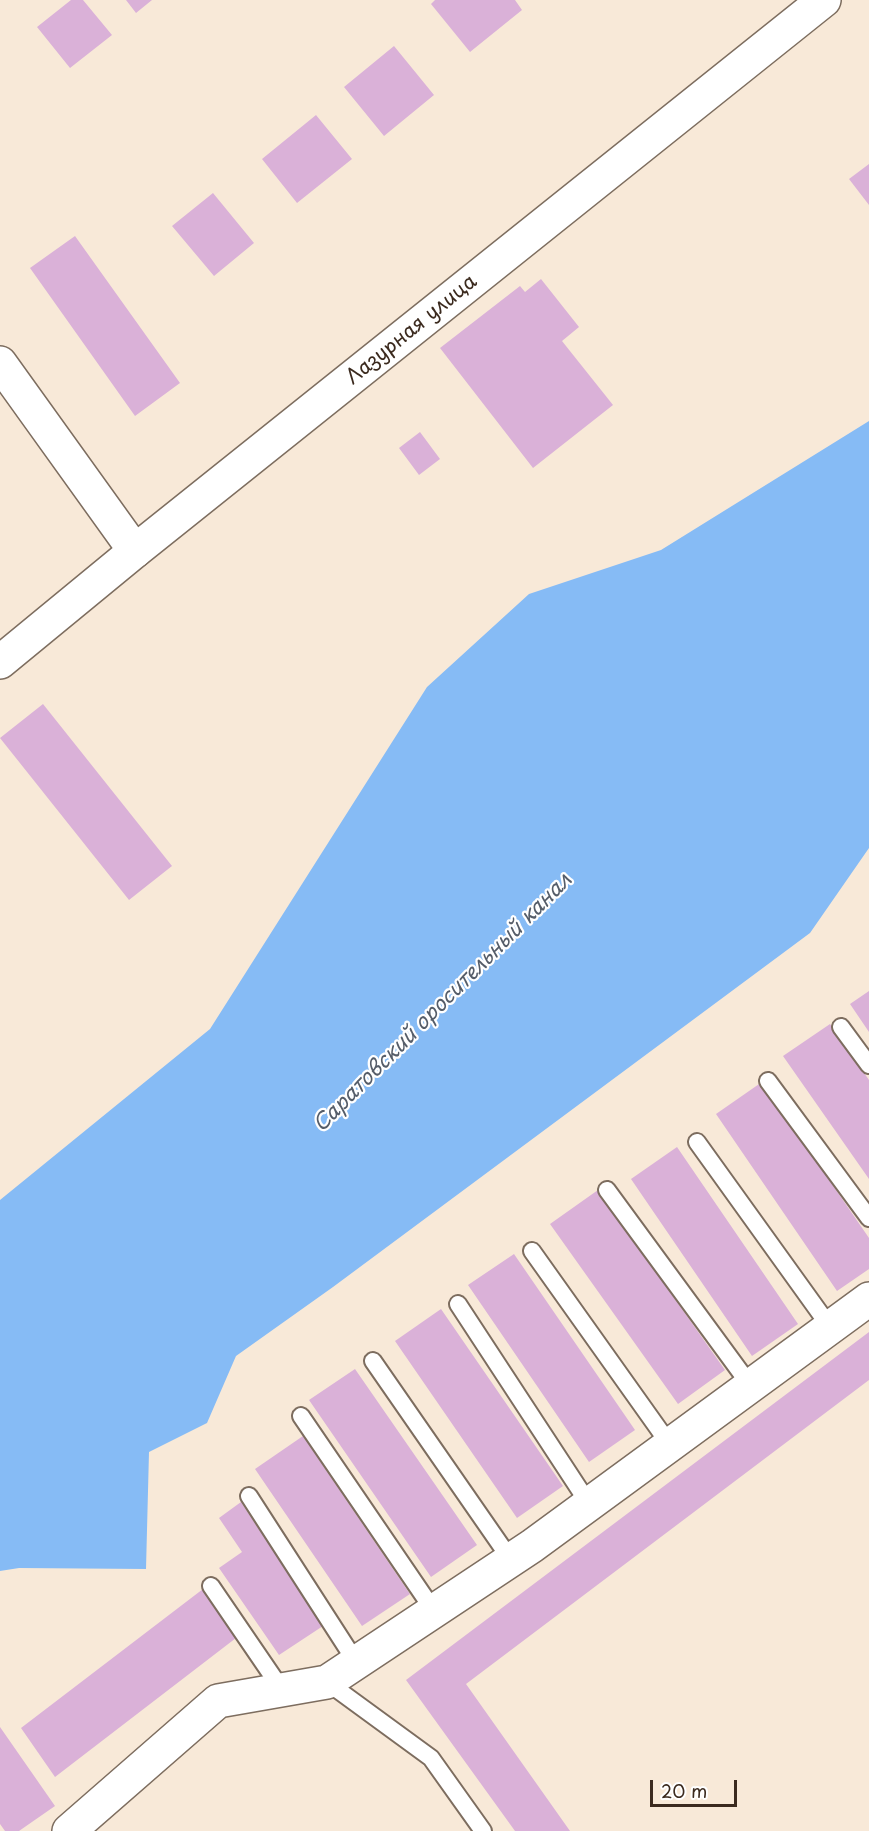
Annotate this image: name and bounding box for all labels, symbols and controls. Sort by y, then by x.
street label: Лазурная улица [342,270,482,390]
water label: Саратовский оросительный канал [308,868,578,1138]
scale bar [653,1768,740,1806]
text: 20 m [661,1777,707,1804]

